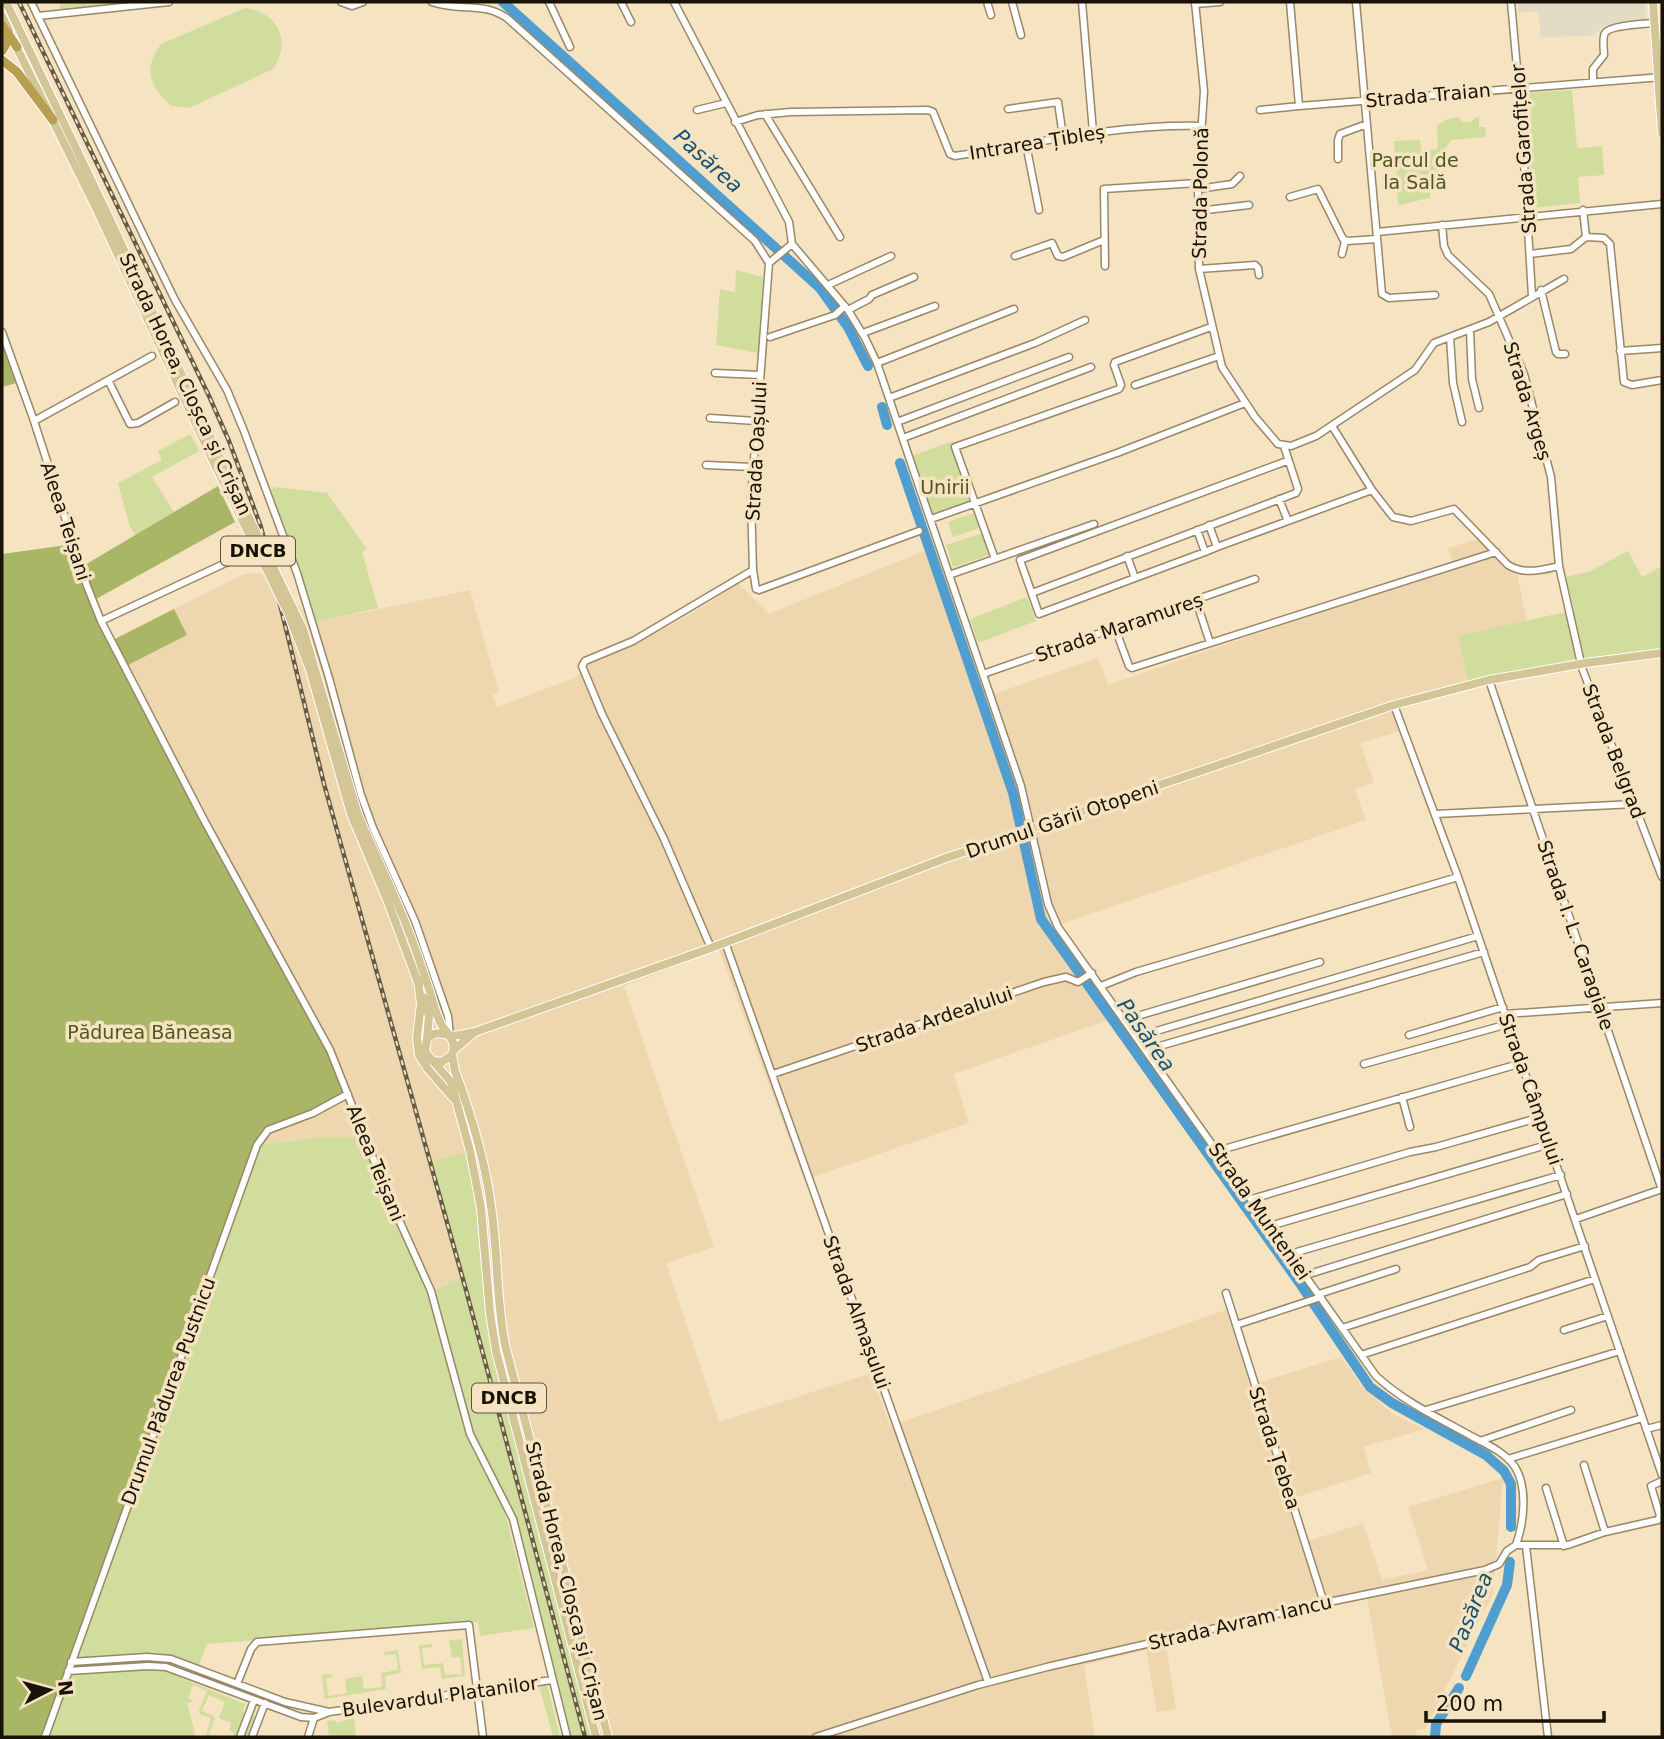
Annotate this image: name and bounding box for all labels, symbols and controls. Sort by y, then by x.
street label: Strada Garofițelor [1506,63,1541,235]
street label: Strada Traian [1364,79,1492,111]
street label: Intrarea Țibleș [968,120,1107,165]
water label: Pasărea [669,124,747,198]
street label: Strada Polonă [1188,127,1212,259]
park label: Parcul de la Sală [1371,149,1459,193]
street label: Strada Horea, Cloșca și Crișan [115,249,257,519]
street label: Strada Argeș [1499,339,1556,463]
street label: Strada Oașului [741,381,772,521]
street label: Aleea Teișani [35,459,96,583]
park label: Unirii [920,476,970,498]
road number: DNCB [221,536,295,566]
street label: Strada Maramureș [1032,588,1206,667]
street label: Strada Belgrad [1578,681,1650,821]
street label: Drumul Gării Otopeni [963,776,1161,862]
street label: Strada I. L. Caragiale [1533,837,1619,1033]
street label: Strada Ardealului [853,982,1015,1056]
water label: Pasărea [1112,994,1180,1076]
street label: Strada Câmpului [1495,1010,1567,1168]
park label: Pădurea Băneasa [67,1021,233,1043]
street label: Aleea Teișani [342,1102,409,1225]
street label: Strada Munteniei [1204,1138,1316,1284]
street label: Strada Almașului [818,1232,895,1392]
street label: Drumul Pădurea Pustnicu [117,1274,219,1508]
road number: DNCB [472,1384,546,1413]
street label: Strada Țebea [1244,1384,1305,1512]
street label: Strada Horea, Cloșca și Crișan [521,1439,612,1723]
water label: Pasărea [1444,1569,1498,1655]
street label: Strada Avram Iancu [1146,1590,1334,1654]
north arrow [14,1655,84,1725]
street label: Bulevardul Platanilor [341,1671,539,1721]
text: N [54,1679,78,1697]
scale bar [1426,1680,1604,1724]
text: 200 m [1436,1692,1503,1716]

